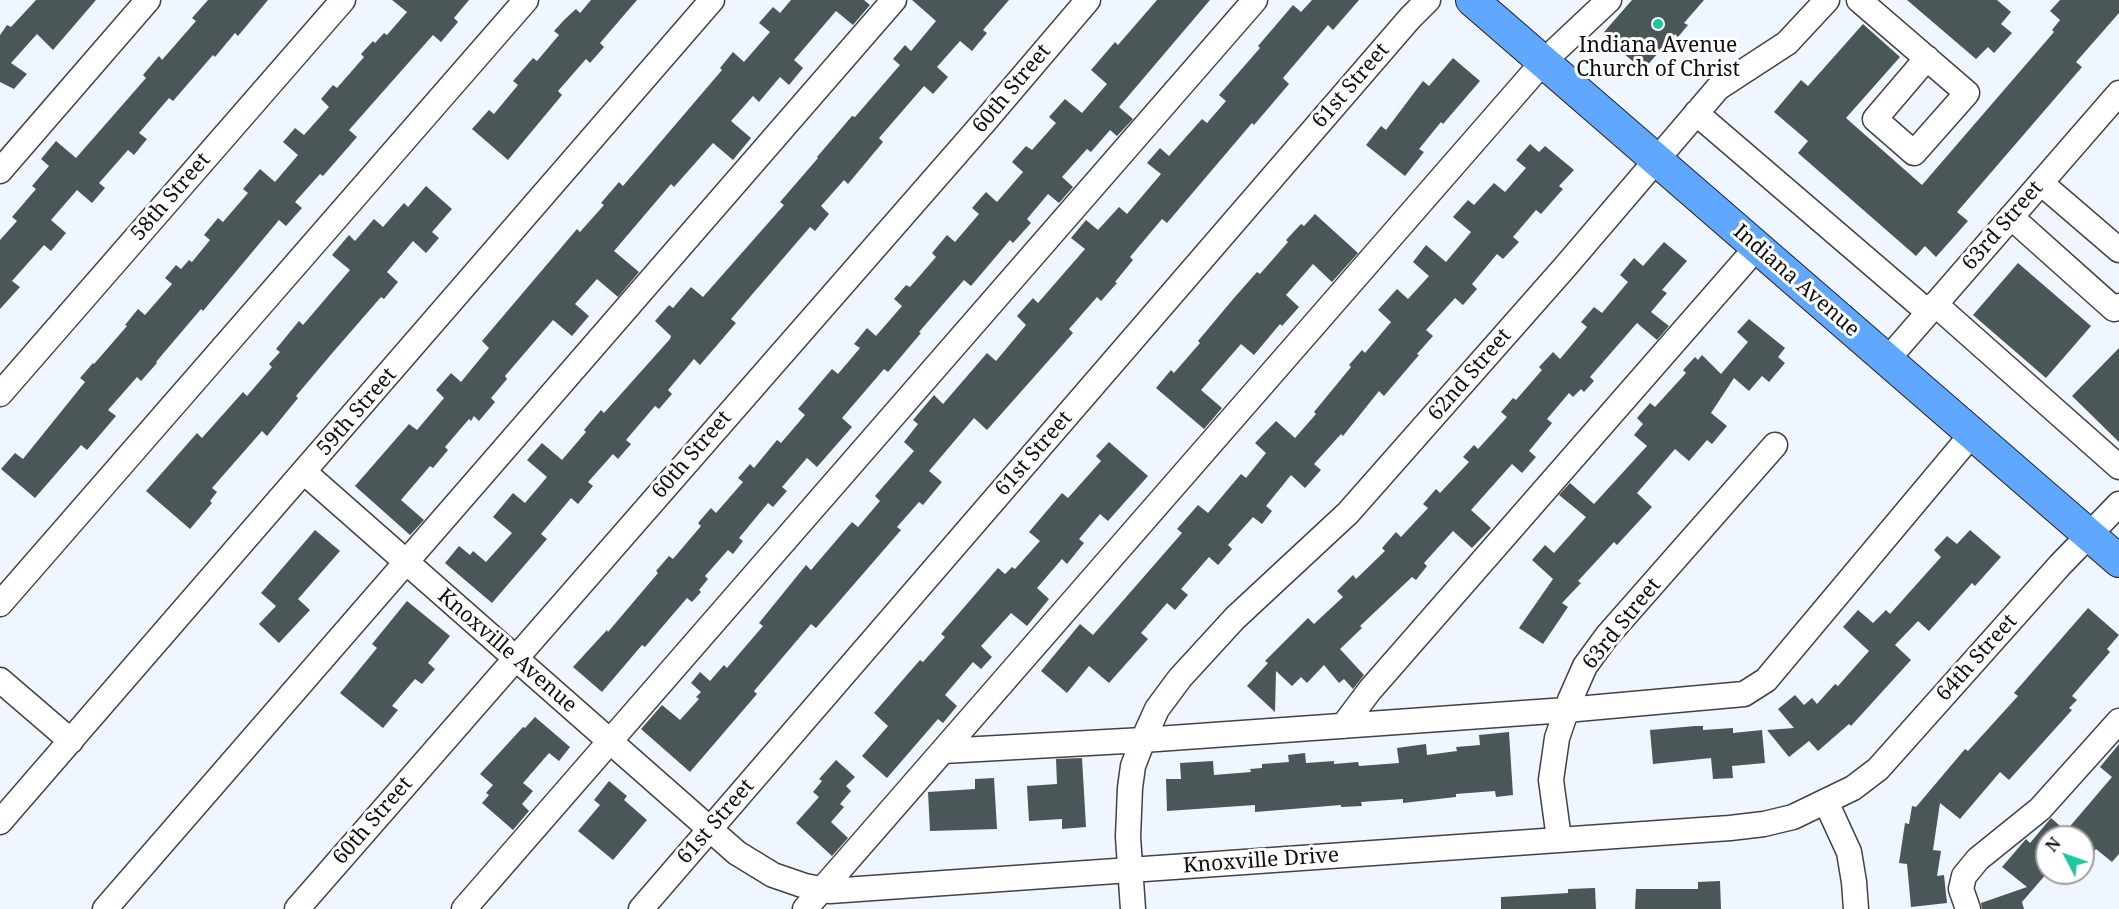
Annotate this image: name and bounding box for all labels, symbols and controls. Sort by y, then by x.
marker: Indiana Avenue Church of Christ [1651,17,1665,31]
place label: Indiana Avenue Church of Christ [1576,33,1740,83]
street label: 61st Street [1307,38,1395,134]
street label: 60th Street [968,39,1056,139]
street label: 58th Street [126,148,216,246]
street label: 63rd Street [1957,176,2049,276]
street label: Indiana Avenue [1728,219,1864,343]
street label: 62nd Street [1423,324,1517,426]
street label: 59th Street [312,363,402,461]
street label: 60th Street [647,406,737,504]
street label: 61st Street [990,406,1078,502]
street label: 63rd Street [1578,573,1666,675]
street label: Knoxville Avenue [432,584,582,718]
street label: 64th Street [1931,609,2023,707]
street label: 60th Street [328,772,418,870]
street label: 61st Street [672,774,760,870]
north arrow [2035,825,2095,885]
text: N [2040,833,2065,856]
street label: Knoxville Drive [1182,843,1340,879]

